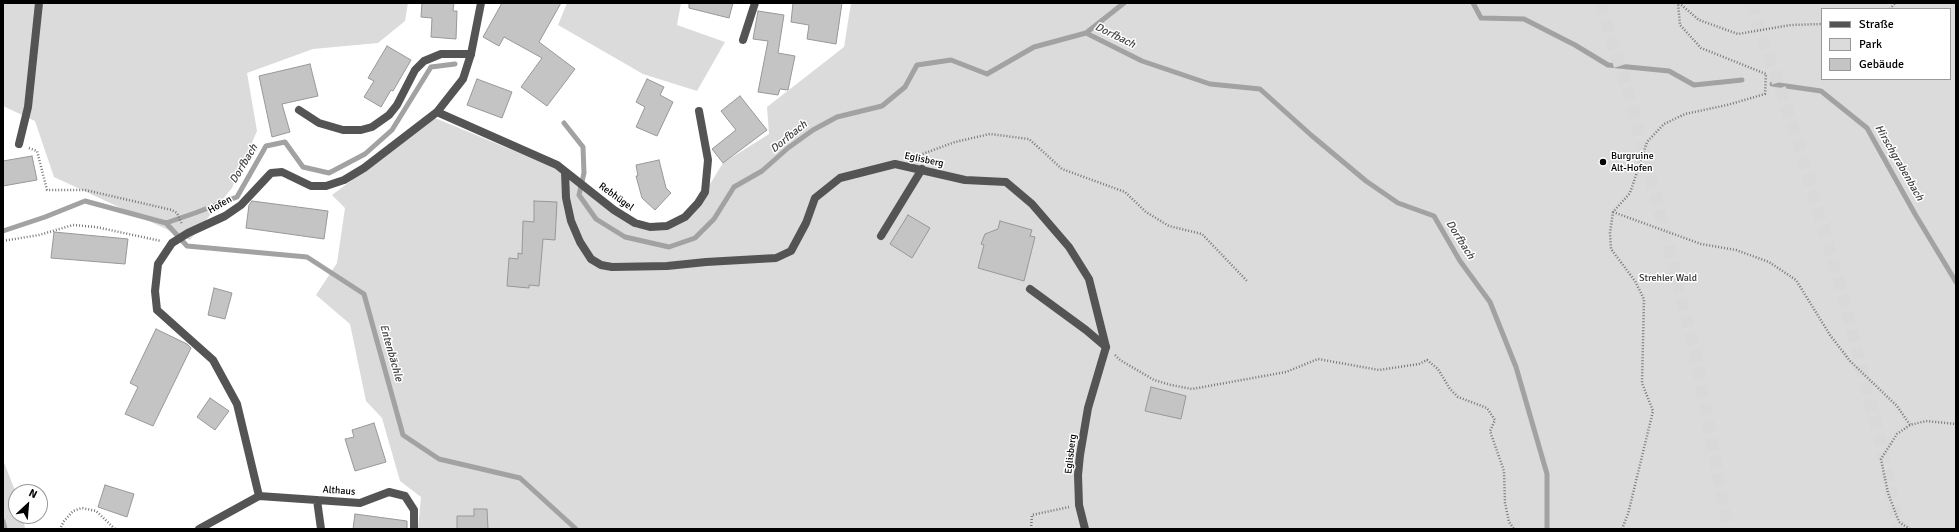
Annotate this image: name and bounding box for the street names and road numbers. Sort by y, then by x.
street label: Eglisberg [903,150,945,170]
street label: Rebhügel [596,180,636,214]
street label: Hofen [206,193,234,217]
street label: Eglisberg [1063,433,1079,475]
street label: Althaus [322,484,356,498]

